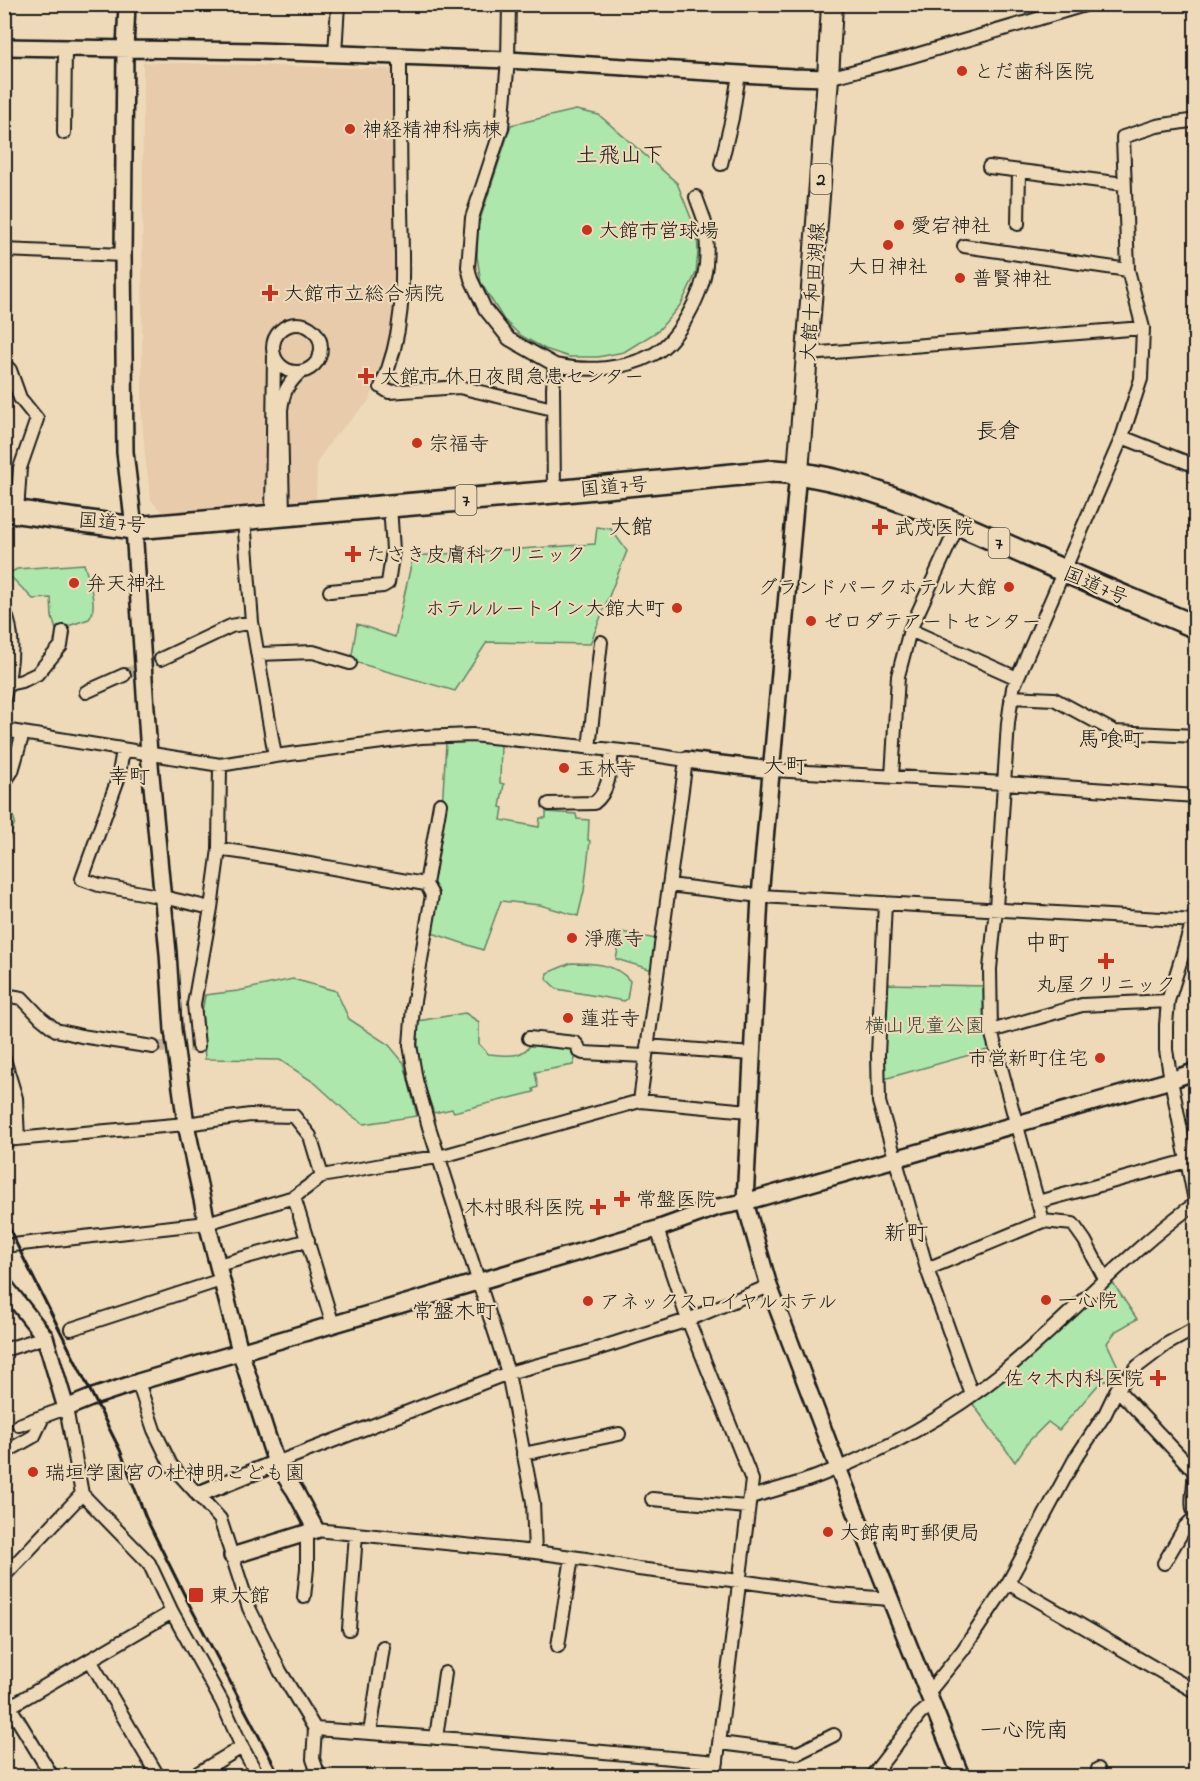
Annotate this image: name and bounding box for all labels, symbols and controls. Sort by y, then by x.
place label: とだ歯科医院 [974,59,1094,88]
marker: とだ歯科医院 [955,64,969,78]
place label: 神経精神科病棟 [362,117,502,146]
marker: 神経精神科病棟 [343,122,357,136]
district label: 土飛山下 [576,141,664,173]
road number: 2 [810,164,832,194]
place label: 愛宕神社 [911,213,991,242]
place label: 大館市営球場 [599,218,719,247]
marker: 愛宕神社 [892,218,906,232]
street label: 大館十和田湖線 [795,221,834,363]
marker: 大館市営球場 [580,223,594,237]
marker: 大日神社 [881,238,895,252]
place label: 大日神社 [848,254,928,283]
place label: 普賢神社 [972,266,1052,295]
marker: 普賢神社 [953,271,967,285]
place label: 大館市立総合病院 [284,281,444,310]
marker: 大館市立総合病院 [261,284,279,302]
place label: 大館市 休日夜間急患センター [380,364,644,393]
marker: 大館市 休日夜間急患センター [357,367,375,385]
district label: 長倉 [976,417,1020,449]
place label: 宗福寺 [429,431,489,460]
marker: 宗福寺 [410,436,424,450]
street label: 国道7号 [579,471,649,506]
road number: 7 [456,485,476,515]
street label: 国道7号 [77,507,147,542]
district label: 大館 [609,513,653,545]
place label: 武茂医院 [894,515,974,544]
marker: 武茂医院 [871,518,889,536]
road number: 7 [988,528,1010,558]
place label: たさき皮膚科クリニック [366,542,586,571]
marker: たさき皮膚科クリニック [344,545,362,563]
street label: 国道7号 [1058,561,1132,614]
place label: 弁天神社 [86,571,166,600]
place label: グランドパークホテル大館 [758,575,997,604]
marker: 弁天神社 [67,576,81,590]
marker: グランドパークホテル大館 [1002,580,1016,594]
place label: ホテルルートイン大館大町 [425,596,665,625]
marker: ホテルルートイン大館大町 [670,601,684,615]
place label: ゼロダテアートセンター [823,609,1041,638]
marker: ゼロダテアートセンター [804,614,818,628]
district label: 馬喰町 [1078,725,1144,757]
district label: 大町 [763,752,807,784]
place label: 玉林寺 [576,756,636,785]
marker: 玉林寺 [557,761,571,775]
district label: 幸町 [108,763,150,793]
place label: 淨應寺 [584,926,644,955]
district label: 中町 [1025,929,1069,961]
marker: 淨應寺 [565,931,579,945]
marker: 丸屋クリニック [1097,952,1115,970]
place label: 丸屋クリニック [1036,972,1176,1001]
place label: 蓮荘寺 [580,1006,640,1035]
marker: 蓮荘寺 [561,1011,575,1025]
park label: 横山児童公園 [865,1013,985,1042]
place label: 市営新町住宅 [968,1046,1088,1075]
marker: 市営新町住宅 [1093,1051,1107,1065]
place label: 常盤医院 [636,1187,716,1216]
marker: 常盤医院 [613,1190,631,1208]
place label: 木村眼科医院 [464,1195,584,1224]
marker: 木村眼科医院 [589,1198,607,1216]
district label: 新町 [884,1219,928,1251]
place label: 一心院 [1058,1288,1118,1317]
place label: アネックスロイヤルホテル [600,1289,838,1318]
marker: 一心院 [1039,1293,1053,1307]
marker: アネックスロイヤルホテル [581,1294,595,1308]
district label: 常盤木町 [412,1298,496,1328]
place label: 佐々木内科医院 [1004,1366,1144,1395]
marker: 佐々木内科医院 [1149,1369,1167,1387]
place label: 瑞垣学園宮の杜神明こども園 [45,1460,305,1489]
marker: 瑞垣学園宮の杜神明こども園 [26,1465,40,1479]
place label: 大館南町郵便局 [840,1520,980,1549]
marker: 大館南町郵便局 [821,1525,835,1539]
place label: 東大館 [210,1583,270,1612]
marker: 東大館 [187,1586,205,1604]
district label: 一心院南 [980,1716,1068,1748]

